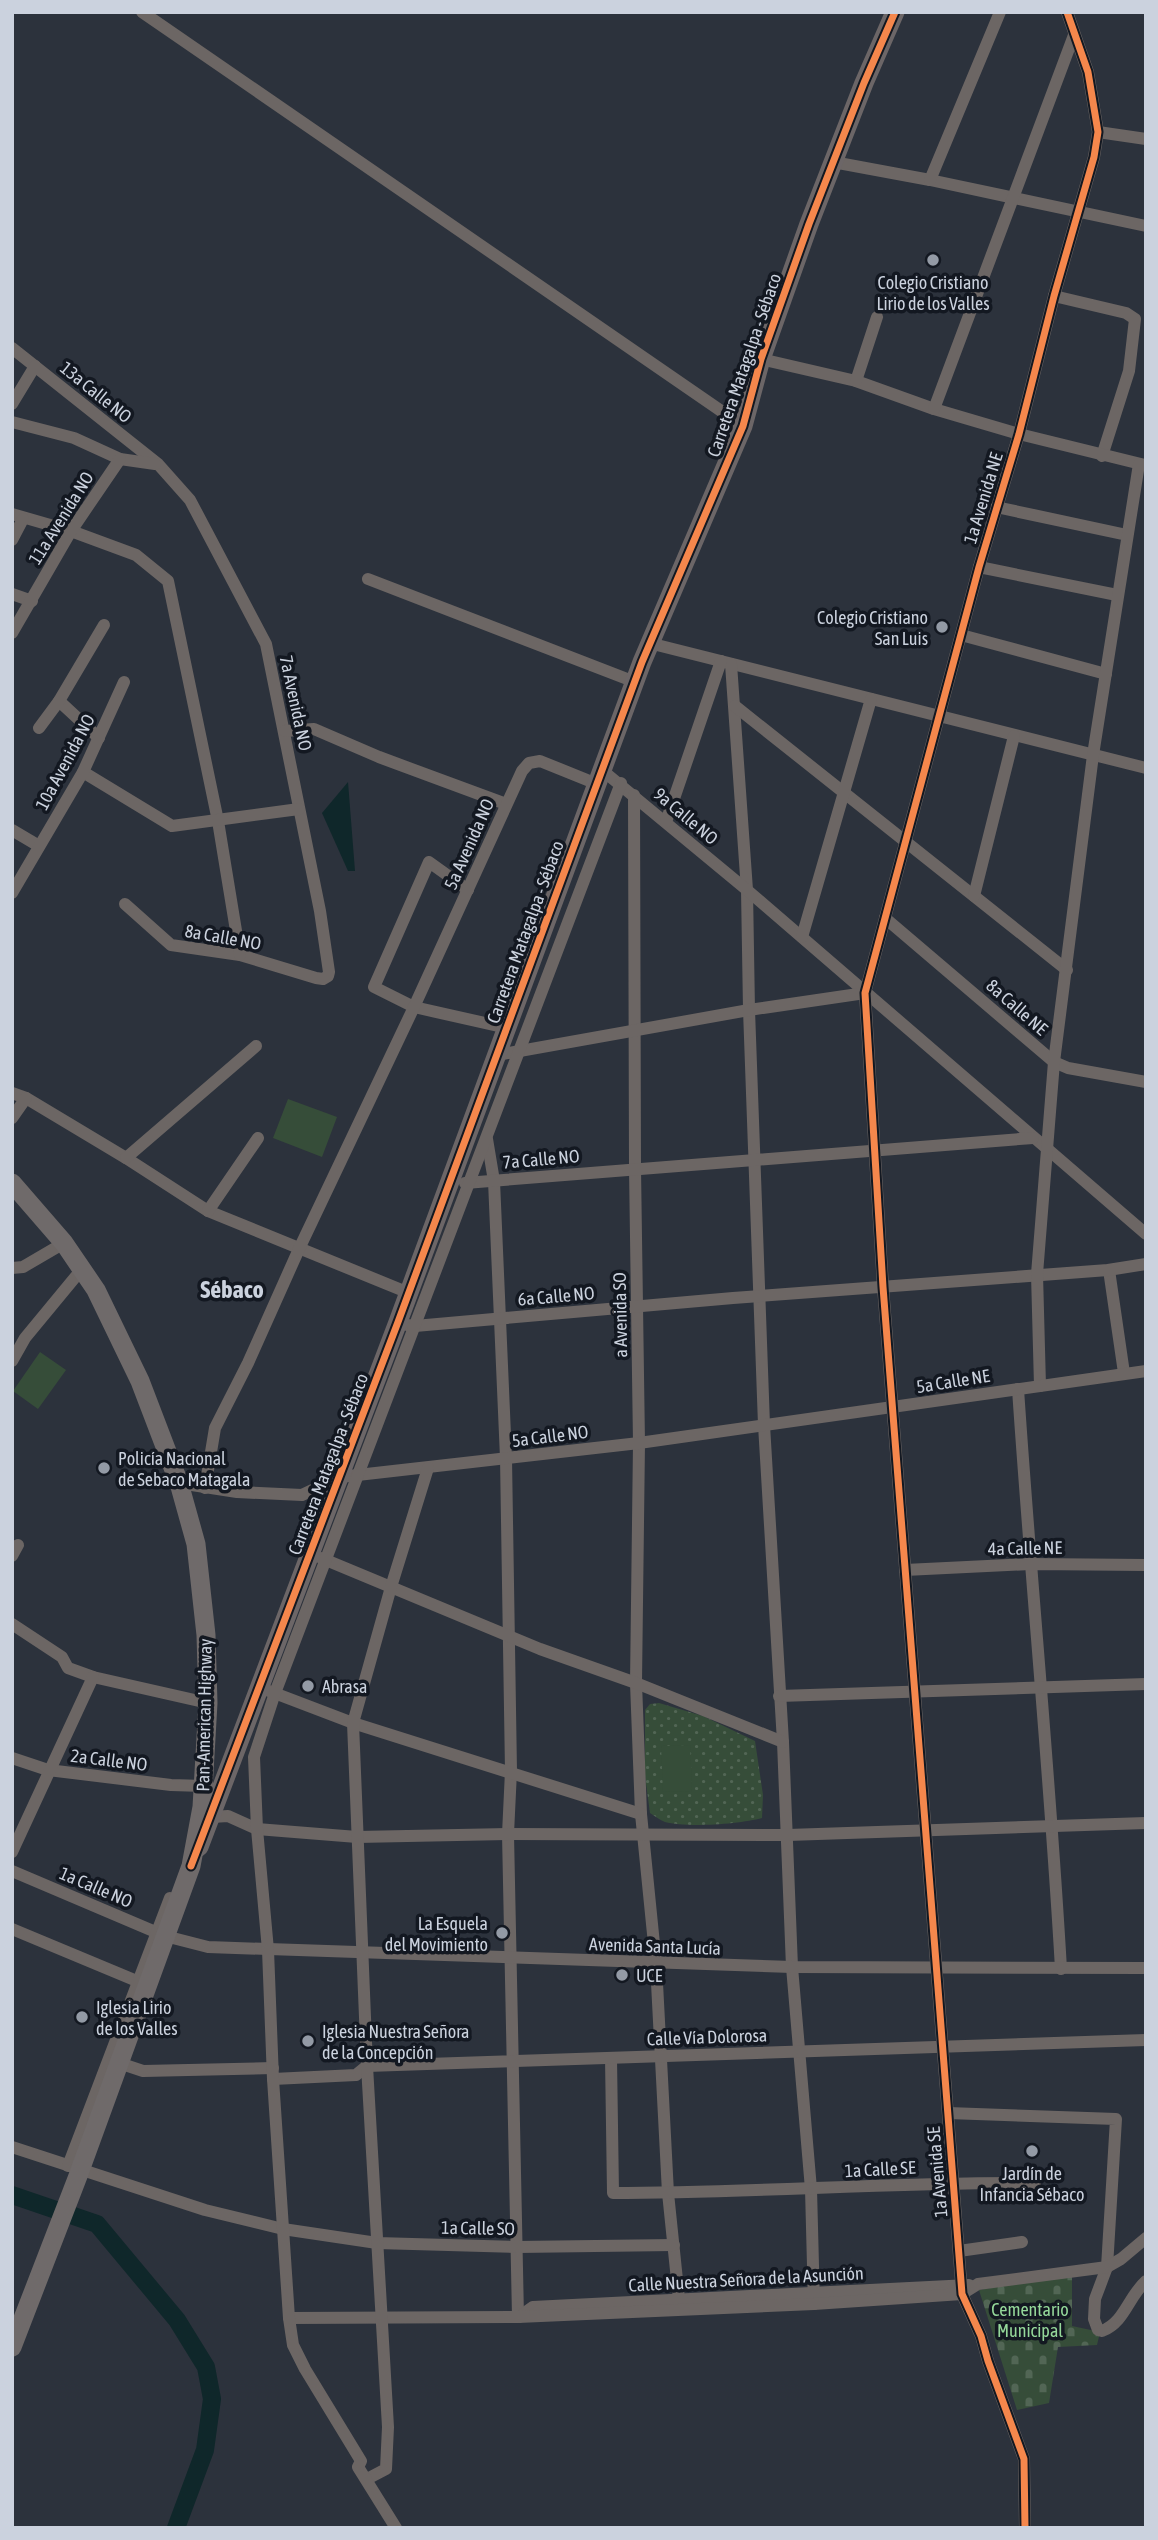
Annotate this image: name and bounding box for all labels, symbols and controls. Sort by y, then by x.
marker: Colegio Cristiano Lirio de los Valles [925,252,941,268]
street label: Carretera Matagalpa - Sébaco [703,270,785,460]
place label: Colegio Cristiano Lirio de los Valles [876,272,990,314]
street label: 13a Calle NO [56,357,136,427]
street label: 1a Avenida NE [959,450,1007,546]
street label: 11a Avenida NO [24,468,98,568]
place label: Colegio Cristiano San Luis [817,607,928,649]
marker: Colegio Cristiano San Luis [934,619,950,635]
street label: 7a Avenida NO [276,653,316,753]
street label: 10a Avenida NO [31,711,99,813]
street label: 9a Calle NO [650,783,722,849]
street label: 5a Avenida NO [440,795,498,893]
street label: Carretera Matagalpa - Sébaco [482,838,568,1026]
street label: 8a Calle NO [183,920,263,954]
street label: 8a Calle NE [982,975,1052,1039]
street label: 7a Calle NO [502,1145,580,1173]
street label: a Avenida SO [609,1272,631,1358]
district label: Sébaco [200,1276,264,1303]
street label: 6a Calle NO [517,1282,595,1310]
street label: 5a Calle NE [915,1365,992,1397]
street label: Carretera Matagalpa - Sébaco [284,1370,372,1558]
street label: 5a Calle NO [511,1421,589,1451]
place label: Policía Nacional de Sebaco Matagala [118,1448,250,1490]
marker: Policía Nacional de Sebaco Matagala [96,1460,112,1476]
street label: 4a Calle NE [988,1537,1063,1559]
street label: Pan-American Highway [192,1638,216,1792]
place label: Abrasa [322,1676,367,1697]
marker: Abrasa [300,1678,316,1694]
street label: 2a Calle NO [70,1745,148,1775]
street label: 1a Calle NO [57,1862,135,1912]
place label: La Esquela del Movimiento [385,1913,488,1955]
marker: La Esquela del Movimiento [494,1925,510,1941]
street label: Avenida Santa Lucía [589,1933,721,1959]
place label: UCE [636,1965,663,1986]
marker: UCE [614,1967,630,1983]
place label: Iglesia Lirio de los Valles [96,1997,178,2039]
marker: Iglesia Lirio de los Valles [74,2009,90,2025]
place label: Iglesia Nuestra Señora de la Concepción [322,2021,469,2063]
street label: Calle Vía Dolorosa [646,2024,768,2050]
marker: Iglesia Nuestra Señora de la Concepción [300,2033,316,2049]
street label: 1a Avenida SE [923,2125,951,2218]
marker: Jardín de Infancia Sébaco [1024,2143,1040,2159]
street label: 1a Calle SE [844,2157,916,2181]
place label: Jardín de Infancia Sébaco [980,2163,1084,2205]
street label: 1a Calle SO [441,2217,515,2239]
street label: Calle Nuestra Señora de la Asunción [628,2262,864,2296]
park label: Cementario Municipal [991,2299,1069,2341]

